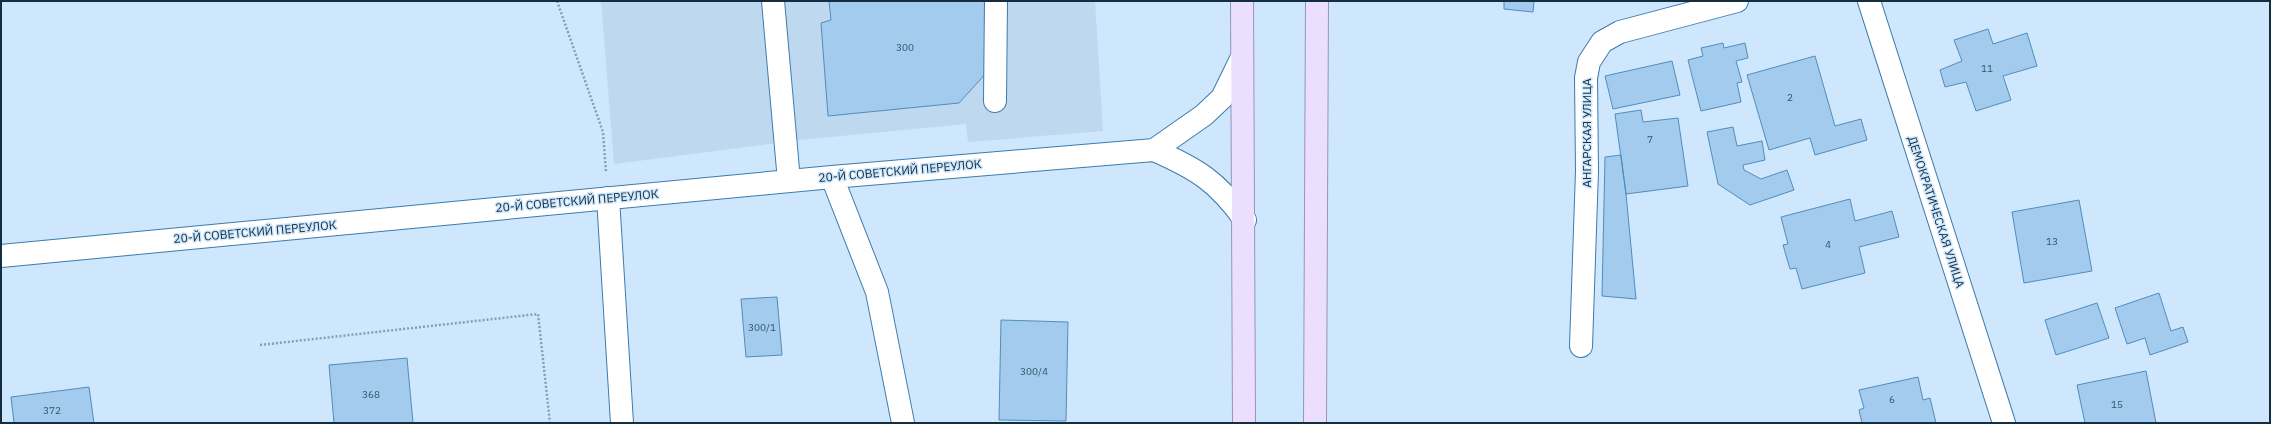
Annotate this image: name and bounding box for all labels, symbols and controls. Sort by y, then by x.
house number: 300 [896,41,914,54]
house number: 11 [1981,62,1993,75]
street label: АНГАРСКАЯ УЛИЦА [1579,78,1594,188]
house number: 2 [1787,91,1793,104]
house number: 7 [1647,133,1653,146]
street label: ДЕМОКРАТИЧЕСКАЯ УЛИЦА [1905,134,1968,290]
street label: 20-Й СОВЕТСКИЙ ПЕРЕУЛОК [818,156,982,185]
street label: 20-Й СОВЕТСКИЙ ПЕРЕУЛОК [495,186,659,215]
street label: 20-Й СОВЕТСКИЙ ПЕРЕУЛОК [173,217,337,246]
house number: 13 [2046,235,2058,248]
house number: 4 [1825,238,1831,251]
house number: 300/1 [748,321,776,334]
house number: 300/4 [1020,365,1048,378]
house number: 368 [362,388,380,401]
house number: 6 [1889,393,1895,406]
house number: 15 [2111,398,2123,411]
house number: 372 [43,404,61,417]

